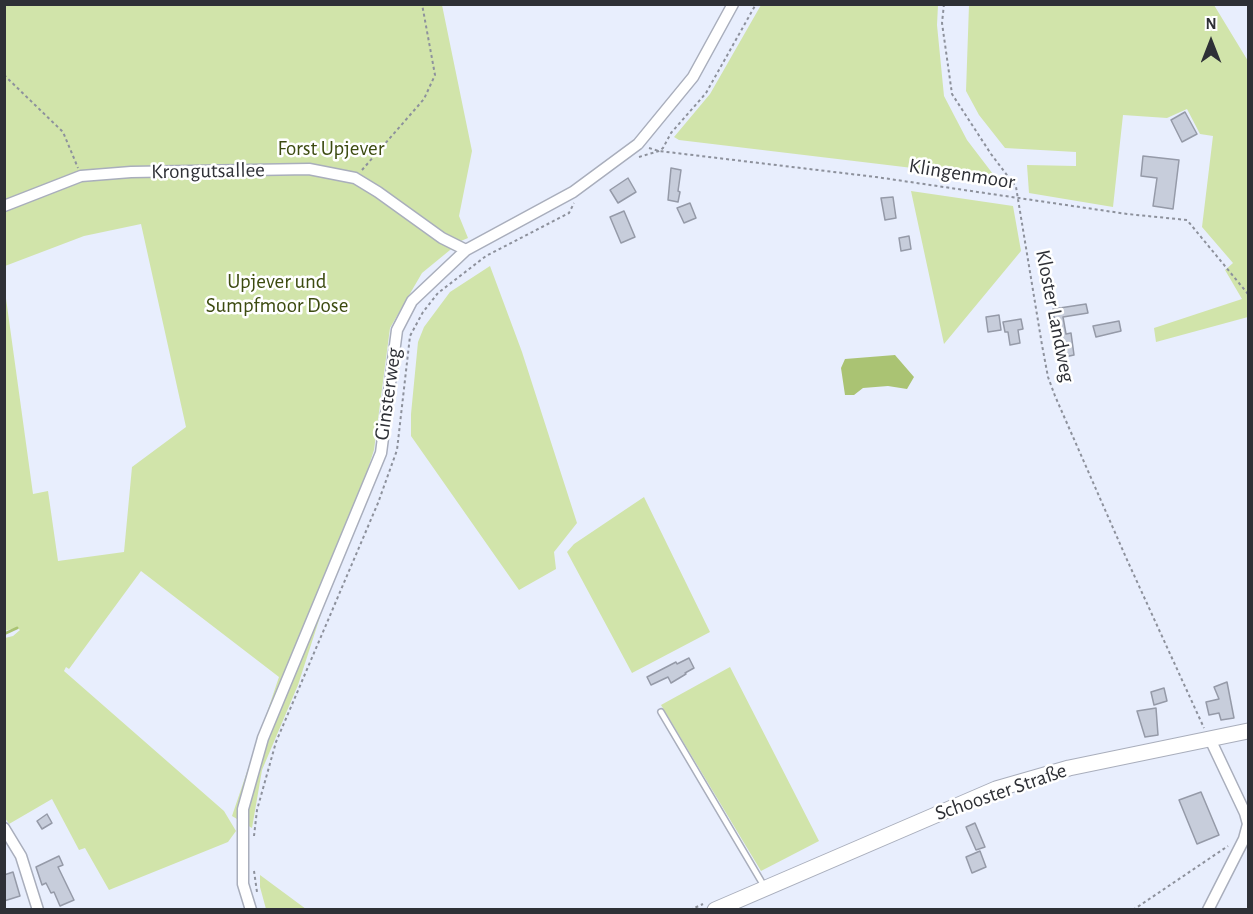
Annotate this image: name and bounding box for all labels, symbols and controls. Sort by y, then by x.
north arrow [1181,12,1241,72]
text: N [1205,16,1217,32]
park label: Forst Upjever [278,136,384,162]
street label: Klingenmoor [907,153,1017,195]
street label: Krongutsallee [151,157,265,185]
street label: Kloster Landweg [1030,248,1080,384]
park label: Upjever und Sumpfmoor Dose [206,269,348,319]
street label: Ginsterweg [369,346,407,442]
street label: Schooster Straße [932,758,1070,826]

